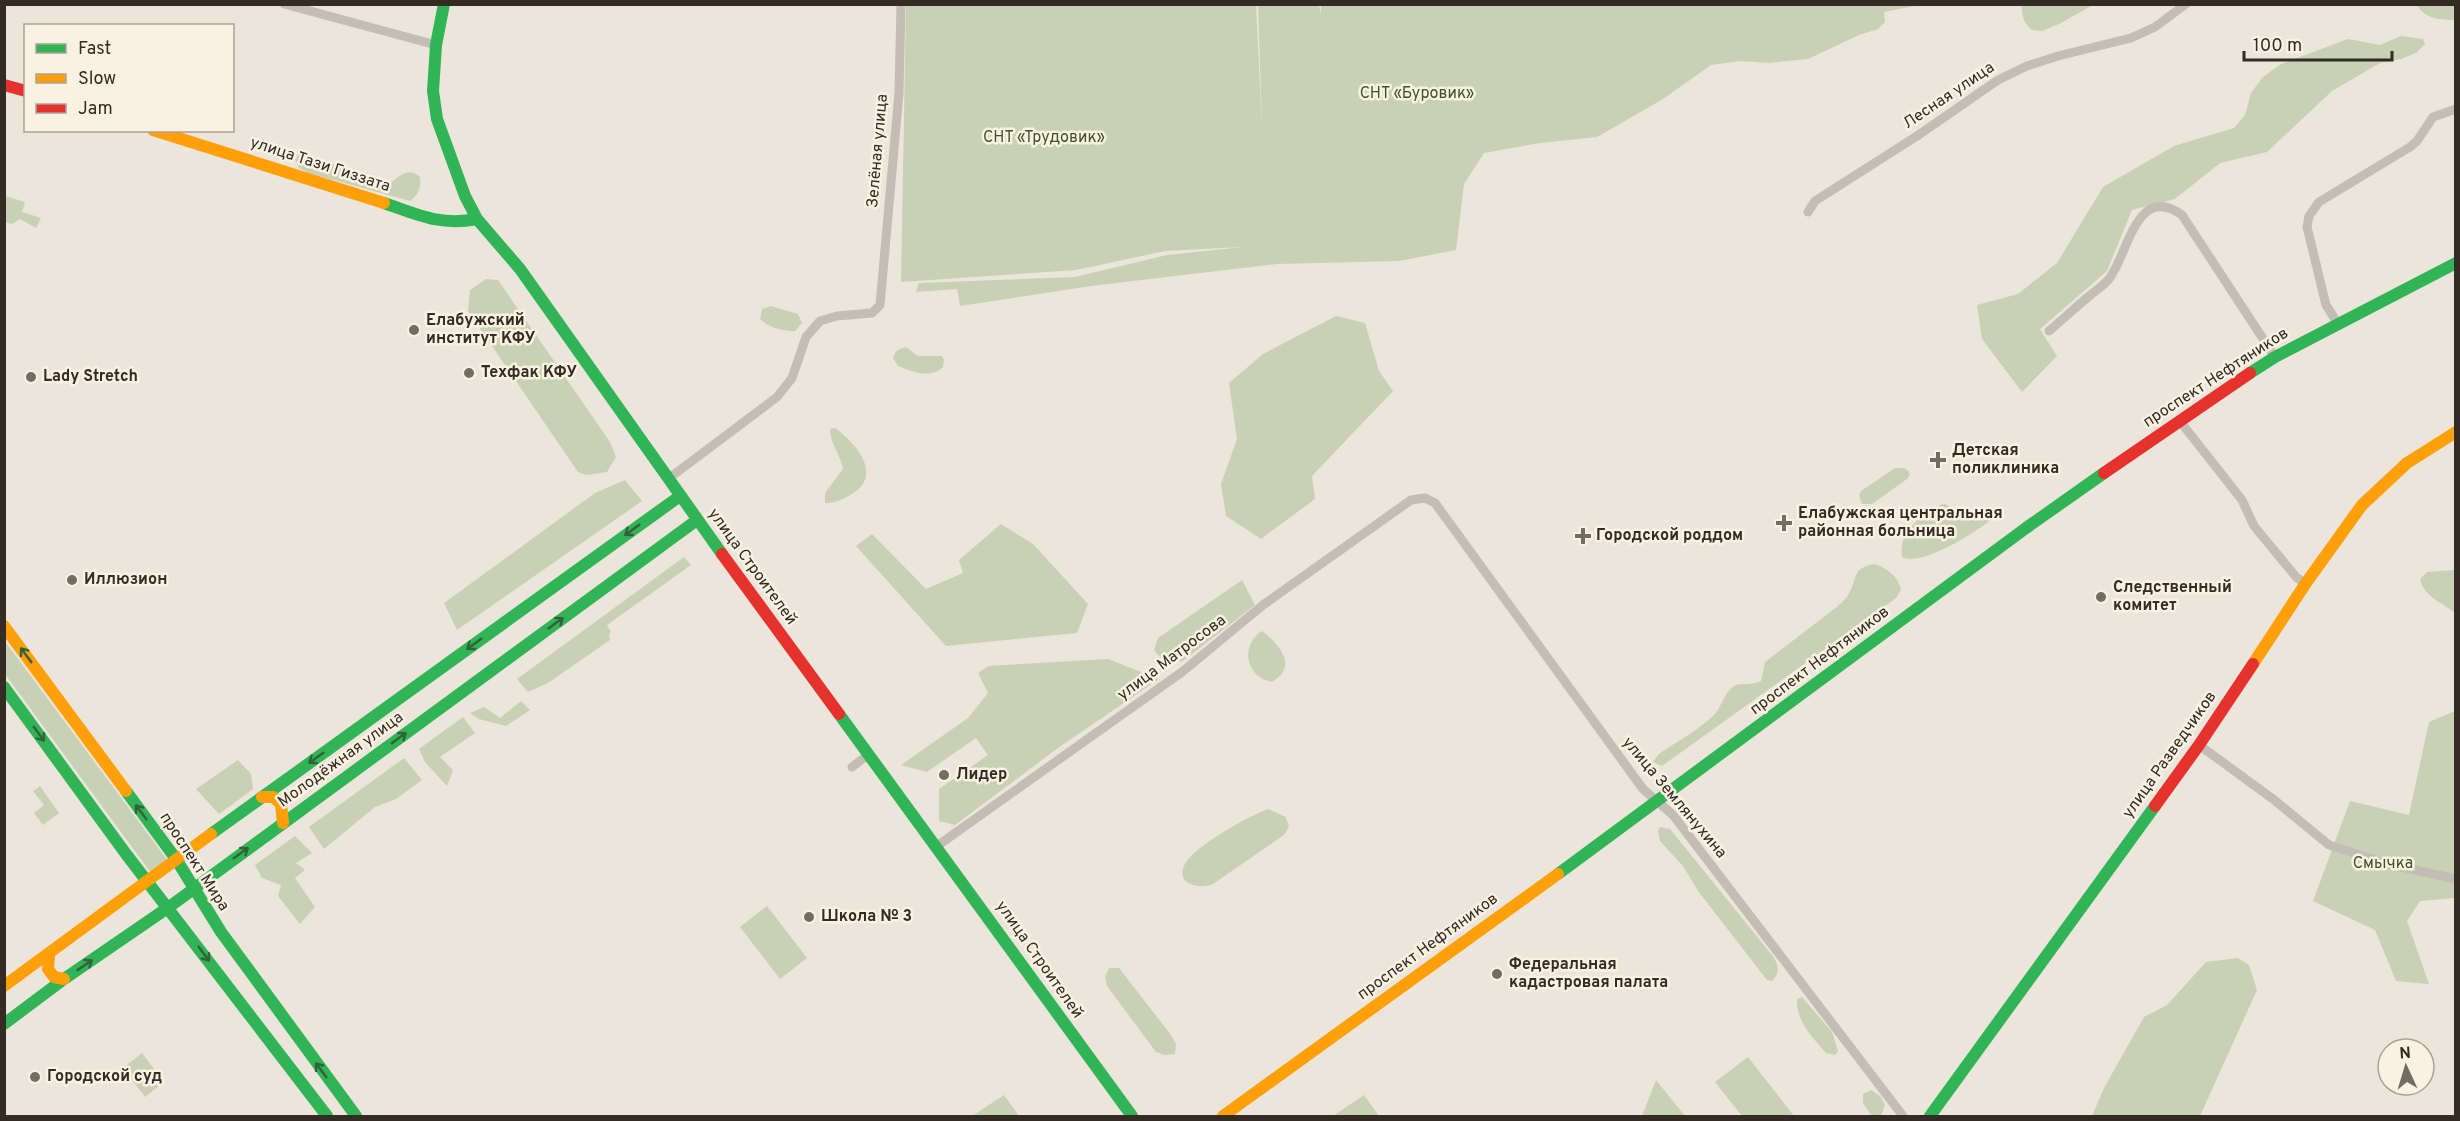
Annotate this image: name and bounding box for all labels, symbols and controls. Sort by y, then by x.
legend [24,24,234,132]
scale bar [2244,24,2392,62]
text: 100 m [2253,35,2302,58]
text: Fast [78,38,111,61]
street label: Лесная улица [1899,58,1999,134]
text: Slow [78,68,116,91]
park label: СНТ «Буровик» [1360,84,1474,104]
street label: Зелёная улица [863,93,893,209]
text: Jam [78,98,113,121]
park label: СНТ «Трудовик» [983,128,1105,148]
street label: улица Тази Гиззата [247,133,393,197]
place label: Елабужский институт КФУ [426,311,536,349]
marker: Елабужский институт КФУ [407,323,421,337]
street label: проспект Нефтяников [2140,324,2292,432]
place label: Техфак КФУ [481,363,577,383]
marker: Техфак КФУ [462,366,476,380]
place label: Lady Stretch [43,367,138,387]
marker: Lady Stretch [24,370,38,384]
place label: Детская поликлиника [1952,441,2059,479]
marker: Детская поликлиника [1929,451,1947,469]
place label: Елабужская центральная районная больница [1798,504,2003,542]
street label: улица Строителей [703,505,801,629]
marker: Елабужская центральная районная больница [1775,514,1793,532]
one-way arrow [625,524,641,536]
place label: Городской роддом [1596,526,1743,546]
marker: Городской роддом [1574,527,1592,545]
place label: Иллюзион [84,570,167,590]
marker: Иллюзион [65,573,79,587]
place label: Следственный комитет [2113,578,2232,616]
marker: Следственный комитет [2094,590,2108,604]
street label: проспект Нефтяников [1746,602,1894,720]
street label: улица Матросова [1114,611,1230,705]
one-way arrow [548,616,564,629]
one-way arrow [466,638,482,650]
one-way arrow [20,647,32,663]
street label: улица Разведчиков [2119,688,2221,822]
street label: Молодёжная улица [274,708,408,812]
one-way arrow [33,726,45,742]
one-way arrow [390,732,406,744]
street label: улица Землянухина [1617,733,1731,863]
one-way arrow [308,752,324,764]
place label: Лидер [956,765,1007,785]
marker: Лидер [937,768,951,782]
one-way arrow [135,804,148,820]
street label: проспект Мира [155,809,233,915]
one-way arrow [233,847,249,859]
park label: Смычка [2353,854,2413,874]
street label: проспект Нефтяников [1354,889,1502,1005]
street label: улица Строителей [991,897,1087,1023]
place label: Школа № 3 [821,907,912,927]
marker: Школа № 3 [802,910,816,924]
one-way arrow [198,945,210,961]
place label: Федеральная кадастровая палата [1509,955,1668,993]
one-way arrow [77,959,93,971]
marker: Федеральная кадастровая палата [1490,967,1504,981]
north arrow [2376,1037,2436,1097]
text: N [2399,1044,2412,1064]
one-way arrow [314,1062,327,1078]
place label: Городской суд [47,1067,162,1087]
marker: Городской суд [28,1070,42,1084]

